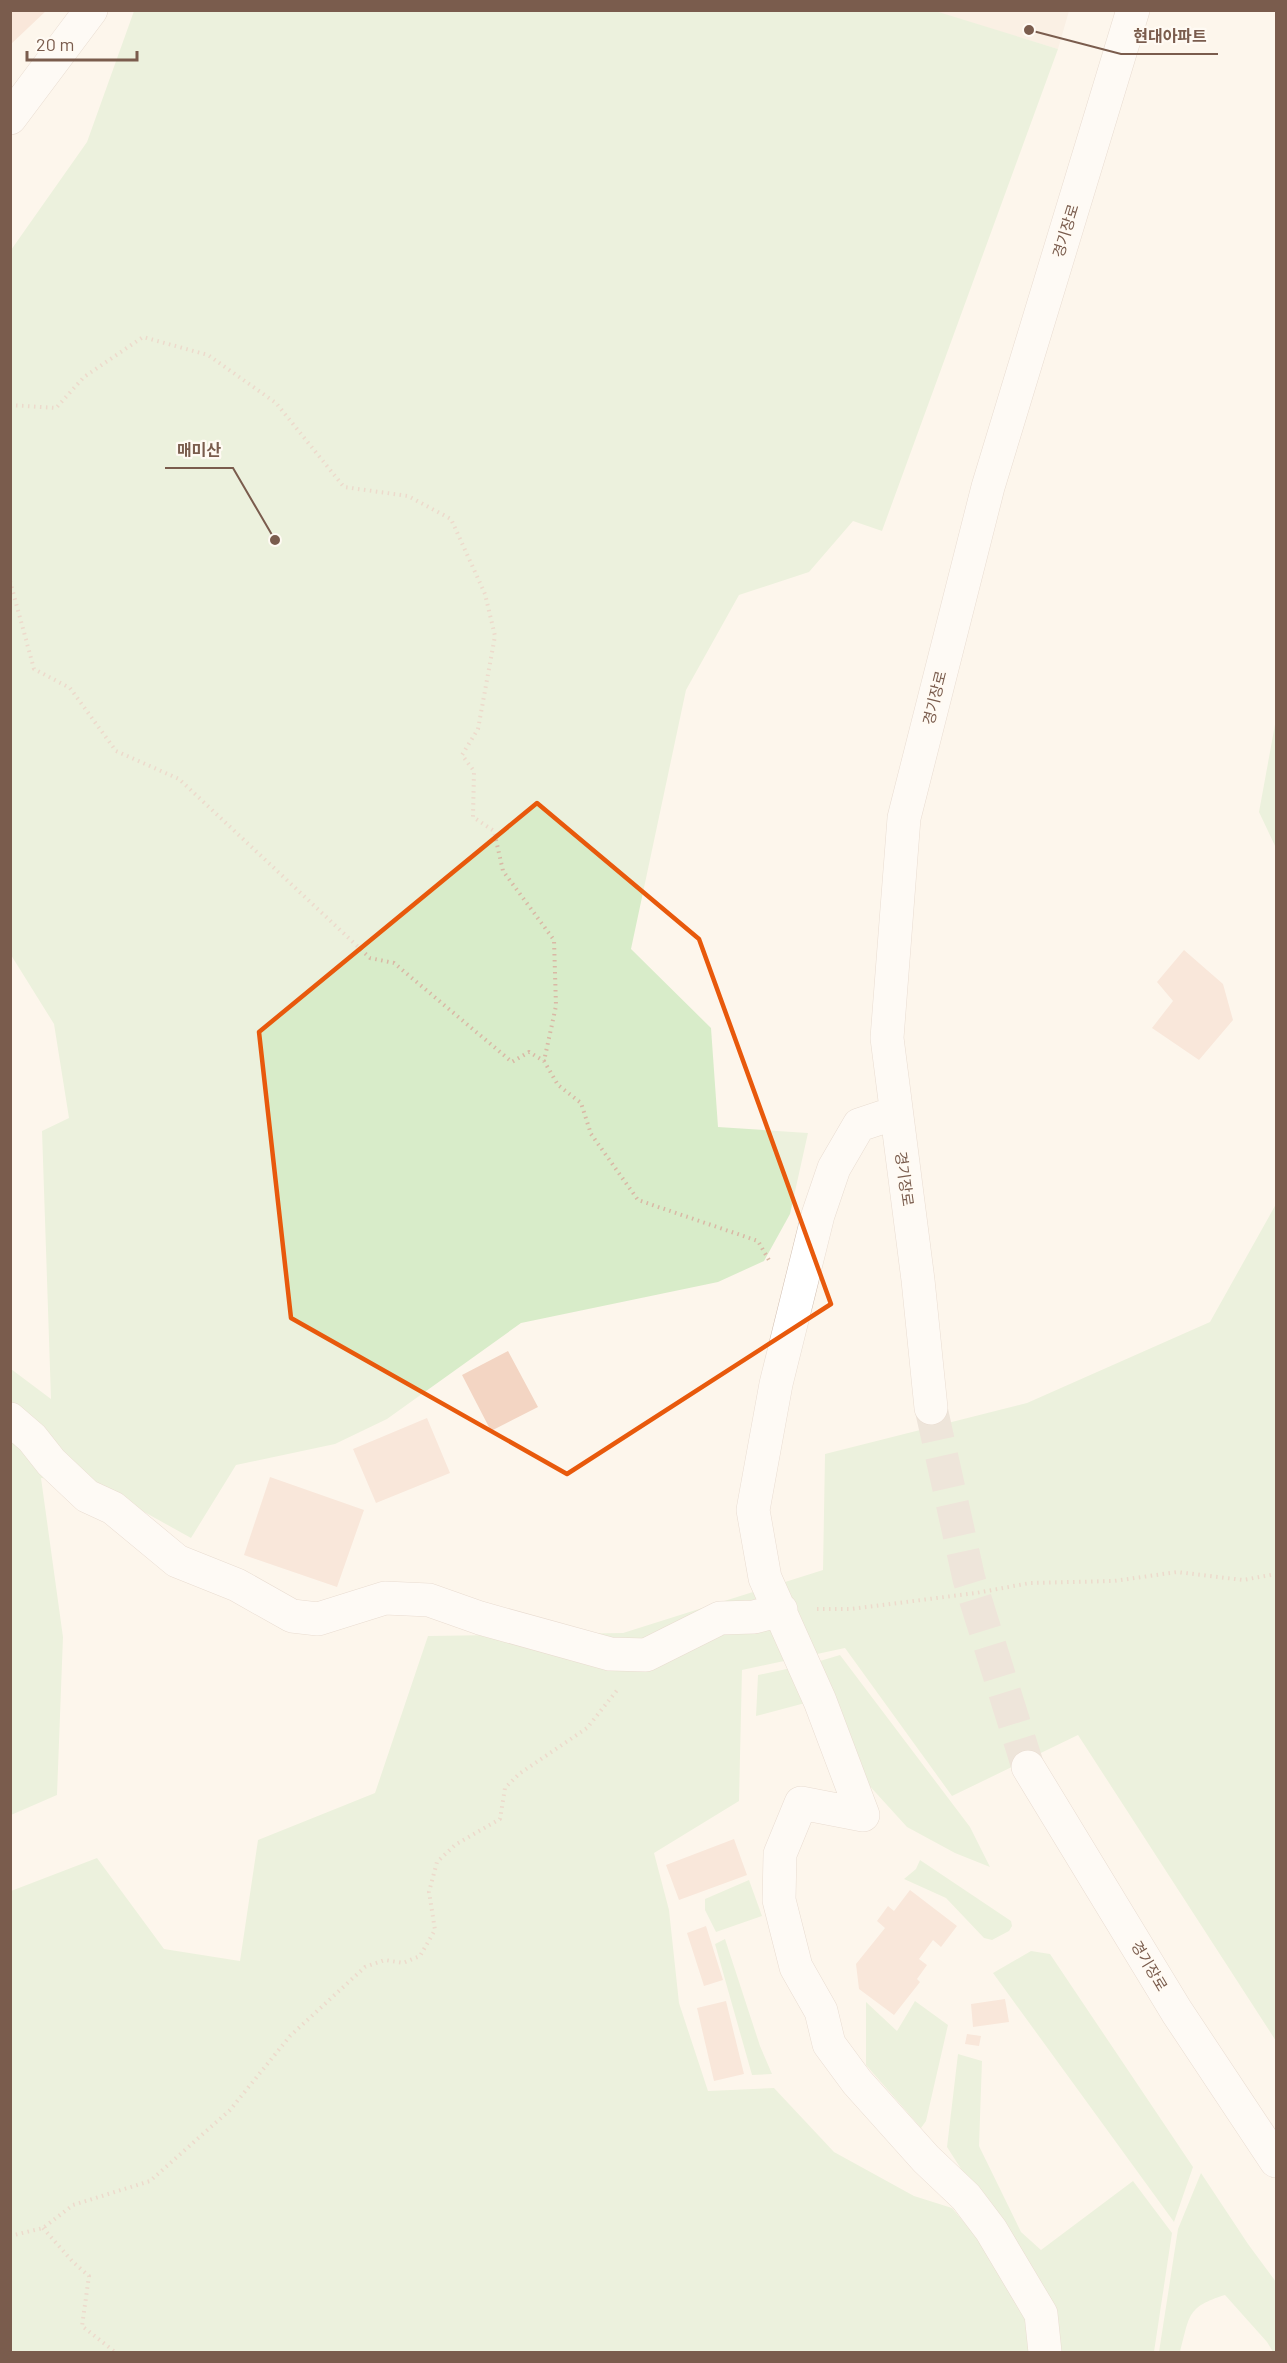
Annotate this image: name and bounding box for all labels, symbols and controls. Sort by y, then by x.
callout: 현대아파트 [1121,20,1218,54]
scale bar [27,24,136,62]
text: 현대아파트 [1133,26,1207,45]
text: 20 m [36,33,74,55]
street label: 경기장로 [1048,202,1082,260]
callout: 매미산 [165,434,233,468]
text: 매미산 [177,440,221,459]
street label: 경기장로 [919,669,949,727]
street label: 경기장로 [892,1150,918,1207]
street label: 경기장로 [1128,1937,1172,1994]

